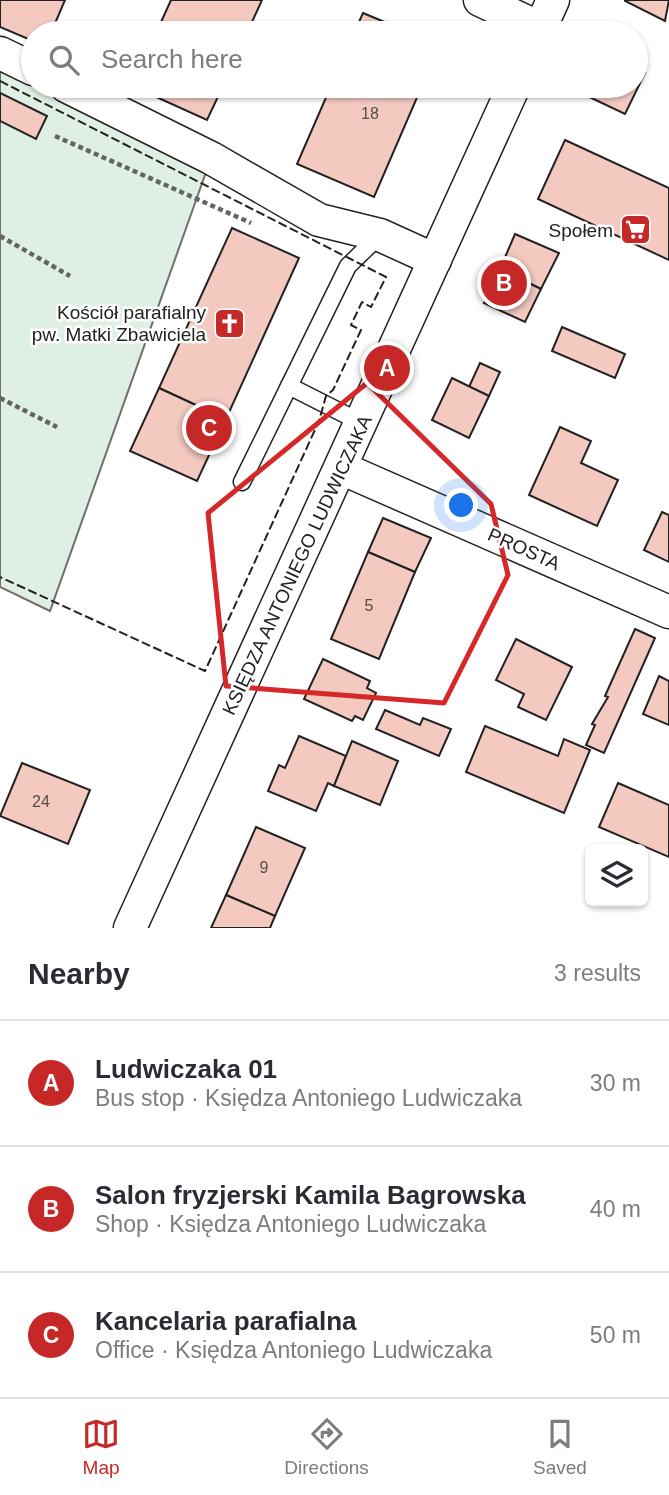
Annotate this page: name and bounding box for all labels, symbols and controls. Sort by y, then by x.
search box [21,21,648,98]
icon: search [45,41,83,79]
text: Search here [101,44,243,74]
house number: 18 [361,105,379,122]
supermarket icon: Społem [619,213,653,247]
place label: Społem [549,220,613,241]
pin: B [481,257,527,309]
place label: Kościół parafialny pw. Matki Zbawiciela [32,302,206,345]
church icon: Kościół parafialny pw. Matki Zbawiciela [212,306,246,340]
pin: A [364,342,410,394]
pin: C [186,402,232,454]
street label: KSIĘDZA ANTONIEGO LUDWICZAKA [218,412,376,718]
your location [444,488,478,522]
street label: PROSTA [485,524,564,574]
house number: 5 [365,597,374,614]
house number: 24 [32,793,50,810]
map controls [585,844,648,907]
button: layers [585,844,648,907]
house number: 9 [260,859,269,876]
text: Nearby [28,957,130,990]
text: 3 results [554,960,641,986]
text: Ludwiczaka 01 [95,1054,277,1084]
text: A [43,1070,59,1096]
text: 30 m [590,1070,641,1096]
text: Bus stop · Księdza Antoniego Ludwiczaka [95,1085,522,1111]
text: Salon fryzjerski Kamila Bagrowska [95,1180,526,1210]
text: B [43,1196,59,1222]
text: 40 m [590,1196,641,1222]
text: Shop · Księdza Antoniego Ludwiczaka [95,1211,486,1237]
text: Kancelaria parafialna [95,1306,357,1336]
text: C [43,1322,59,1348]
text: 50 m [590,1322,641,1348]
text: Office · Księdza Antoniego Ludwiczaka [95,1337,492,1363]
tab: Map [82,1415,120,1479]
tab: Directions [284,1415,369,1479]
tab: Saved [533,1415,587,1479]

